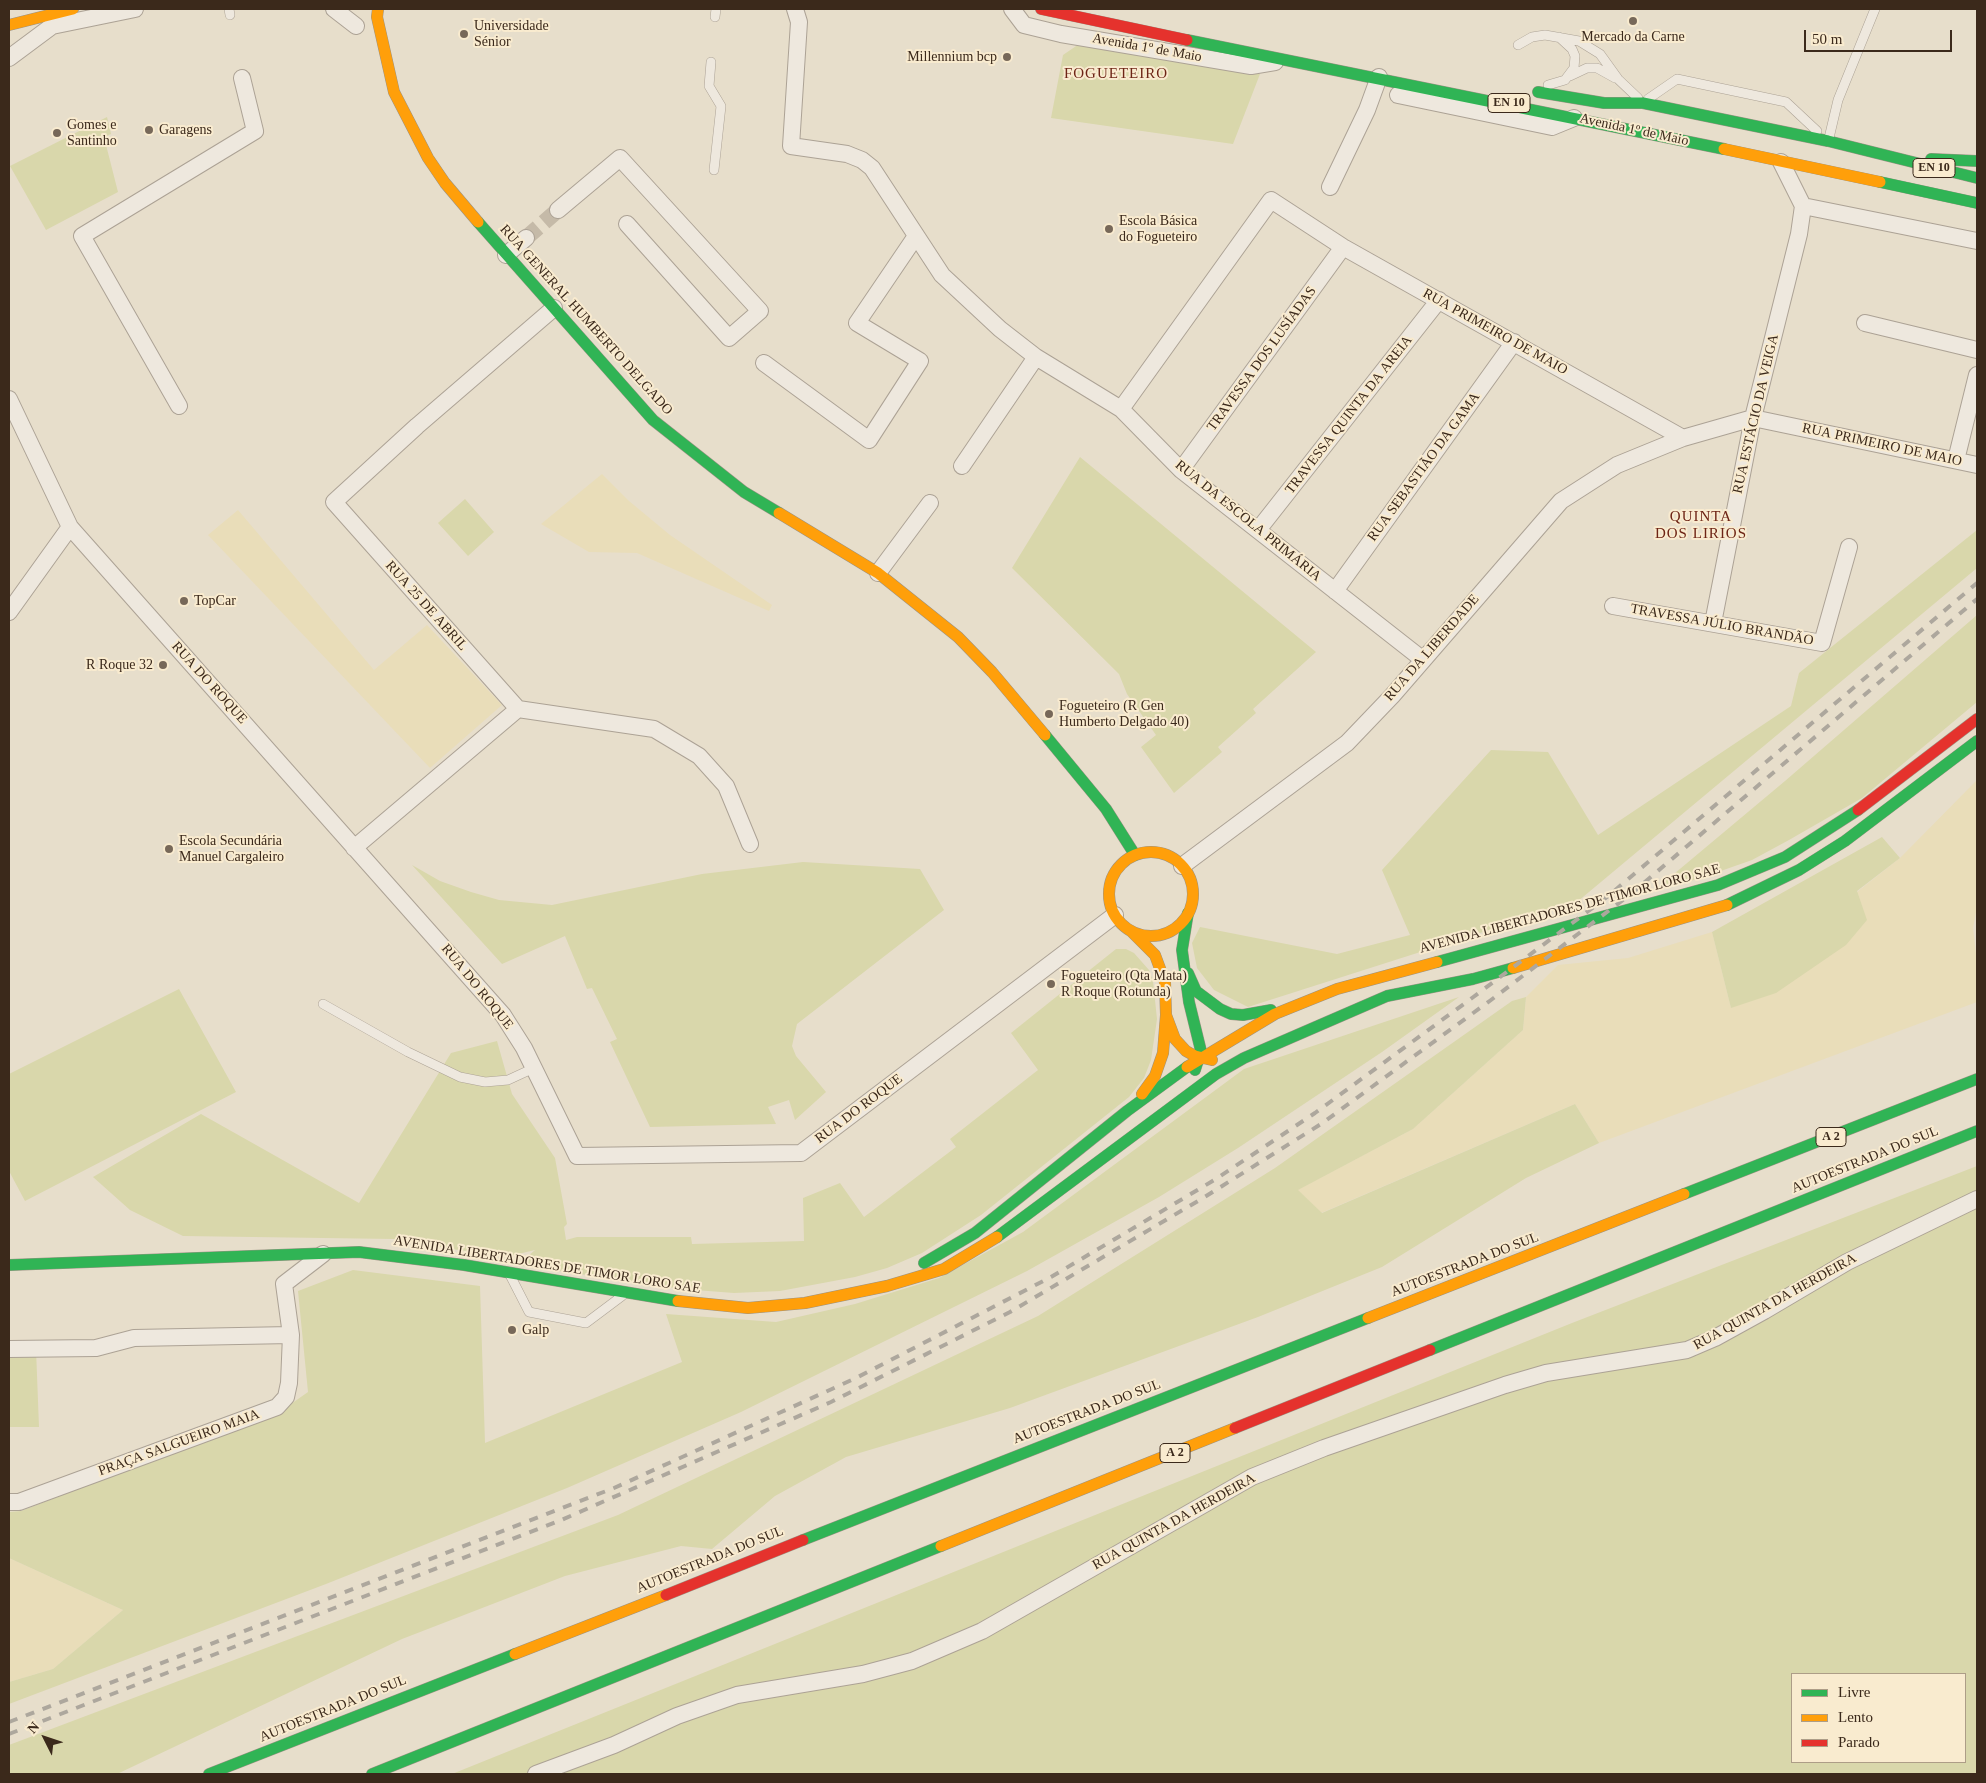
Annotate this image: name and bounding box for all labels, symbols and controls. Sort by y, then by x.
marker: Mercado da Carne [1627,15,1639,27]
place label: Universidade Sénior [474,18,549,50]
scale bar [1806,20,1954,52]
marker: Universidade Sénior [458,28,470,40]
place label: Mercado da Carne [1581,29,1685,45]
street label: Avenida 1º de Maio [1091,30,1203,66]
text: 50 m [1812,31,1842,47]
place label: Millennium bcp [907,49,997,65]
marker: Millennium bcp [1001,51,1013,63]
district label: FOGUETEIRO [1063,65,1169,83]
road number: EN 10 [1488,94,1530,112]
street label: Avenida 1º de Maio [1578,110,1690,150]
place label: Gomes e Santinho [67,117,117,150]
place label: Garagens [159,122,212,138]
marker: Garagens [143,124,155,136]
marker: Gomes e Santinho [51,127,63,139]
road number: EN 10 [1913,158,1955,178]
place label: Escola Básica do Fogueteiro [1119,213,1197,246]
street label: RUA GENERAL HUMBERTO DELGADO [496,221,676,419]
marker: Escola Básica do Fogueteiro [1103,223,1115,235]
street label: TRAVESSA DOS LUSÍADAS [1204,283,1320,435]
street label: RUA PRIMEIRO DE MAIO [1420,285,1570,379]
street label: TRAVESSA QUINTA DA AREIA [1282,332,1416,498]
street label: RUA ESTÁCIO DA VEIGA [1729,333,1783,495]
street label: RUA SEBASTIÃO DA GAMA [1364,389,1484,545]
street label: RUA PRIMEIRO DE MAIO [1801,420,1963,470]
street label: RUA DA ESCOLA PRIMÁRIA [1172,457,1324,585]
district label: QUINTA DOS LIRIOS [1654,508,1748,543]
street label: RUA 25 DE ABRIL [381,558,471,654]
street label: RUA DA LIBERDADE [1381,591,1483,705]
place label: TopCar [194,593,236,609]
marker: TopCar [178,595,190,607]
street label: TRAVESSA JÚLIO BRANDÃO [1629,601,1815,649]
street label: RUA DO ROQUE [168,638,250,728]
place label: R Roque 32 [86,657,153,673]
marker: R Roque 32 [157,659,169,671]
place label: Fogueteiro (R Gen Humberto Delgado 40) [1059,698,1189,730]
marker: Fogueteiro (R Gen Humberto Delgado 40) [1043,708,1055,720]
place label: Escola Secundária Manuel Cargaleiro [179,833,284,866]
marker: Escola Secundária Manuel Cargaleiro [163,843,175,855]
street label: AVENIDA LIBERTADORES DE TIMOR LORO SAE [1418,861,1722,957]
street label: RUA DO ROQUE [437,941,517,1033]
place label: Fogueteiro (Qta Mata) R Roque (Rotunda) [1061,968,1187,1000]
marker: Fogueteiro (Qta Mata) R Roque (Rotunda) [1045,978,1057,990]
street label: RUA DO ROQUE [812,1071,906,1147]
street label: AUTOESTRADA DO SUL [1789,1123,1941,1197]
road number: A 2 [1816,1128,1846,1146]
street label: AUTOESTRADA DO SUL [1389,1229,1541,1301]
street label: AVENIDA LIBERTADORES DE TIMOR LORO SAE [392,1232,702,1298]
street label: RUA QUINTA DA HERDEIRA [1691,1250,1859,1354]
place label: Galp [522,1322,549,1338]
marker: Galp [506,1324,518,1336]
street label: AUTOESTRADA DO SUL [1011,1376,1163,1448]
street label: PRAÇA SALGUEIRO MAIA [96,1406,262,1480]
road number: A 2 [1160,1444,1190,1462]
street label: RUA QUINTA DA HERDEIRA [1090,1470,1258,1574]
street label: AUTOESTRADA DO SUL [634,1523,786,1597]
street label: AUTOESTRADA DO SUL [257,1672,409,1746]
legend [1791,1673,1966,1763]
text: Livre [1838,1684,1870,1700]
text: Lento [1838,1709,1873,1725]
north arrow [20,1713,70,1763]
text: N [24,1719,42,1737]
text: Parado [1838,1734,1880,1750]

